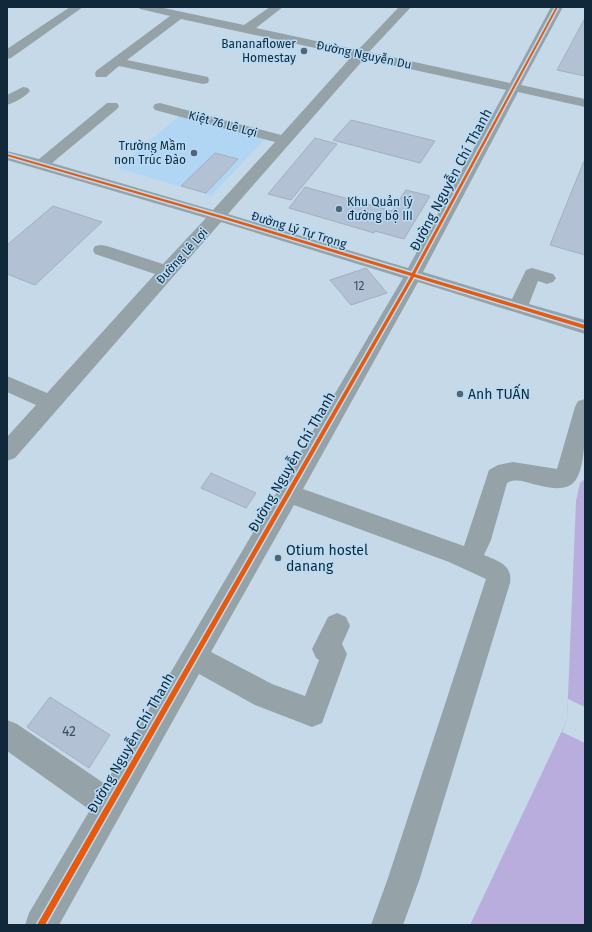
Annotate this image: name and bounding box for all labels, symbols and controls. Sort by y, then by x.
place label: Bananaflower Homestay [221,37,296,65]
street label: Đường Nguyễn Du [315,37,413,72]
marker: Bananaflower Homestay [299,46,309,56]
street label: Đường Nguyễn Chí Thanh [406,106,496,254]
street label: Kiệt 76 Lê Lợi [187,108,259,140]
place label: Trường Mầm non Trúc Đào [114,138,186,167]
marker: Trường Mầm non Trúc Đào [189,148,199,158]
place label: Khu Quản lý đường bộ III [347,195,413,223]
marker: Khu Quản lý đường bộ III [334,204,344,214]
street label: Đường Lý Tự Trọng [250,209,349,251]
street label: Đường Lê Lợi [153,225,211,287]
house number: 12 [353,279,365,293]
place label: Anh TUẤN [468,383,530,403]
street label: Đường Nguyễn Chí Thanh [245,389,339,535]
marker: Anh TUẤN [455,389,465,399]
place label: Otium hostel danang [286,542,368,575]
marker: Otium hostel danang [273,553,283,563]
street label: Đường Nguyễn Chí Thanh [84,670,178,816]
house number: 42 [62,723,76,740]

